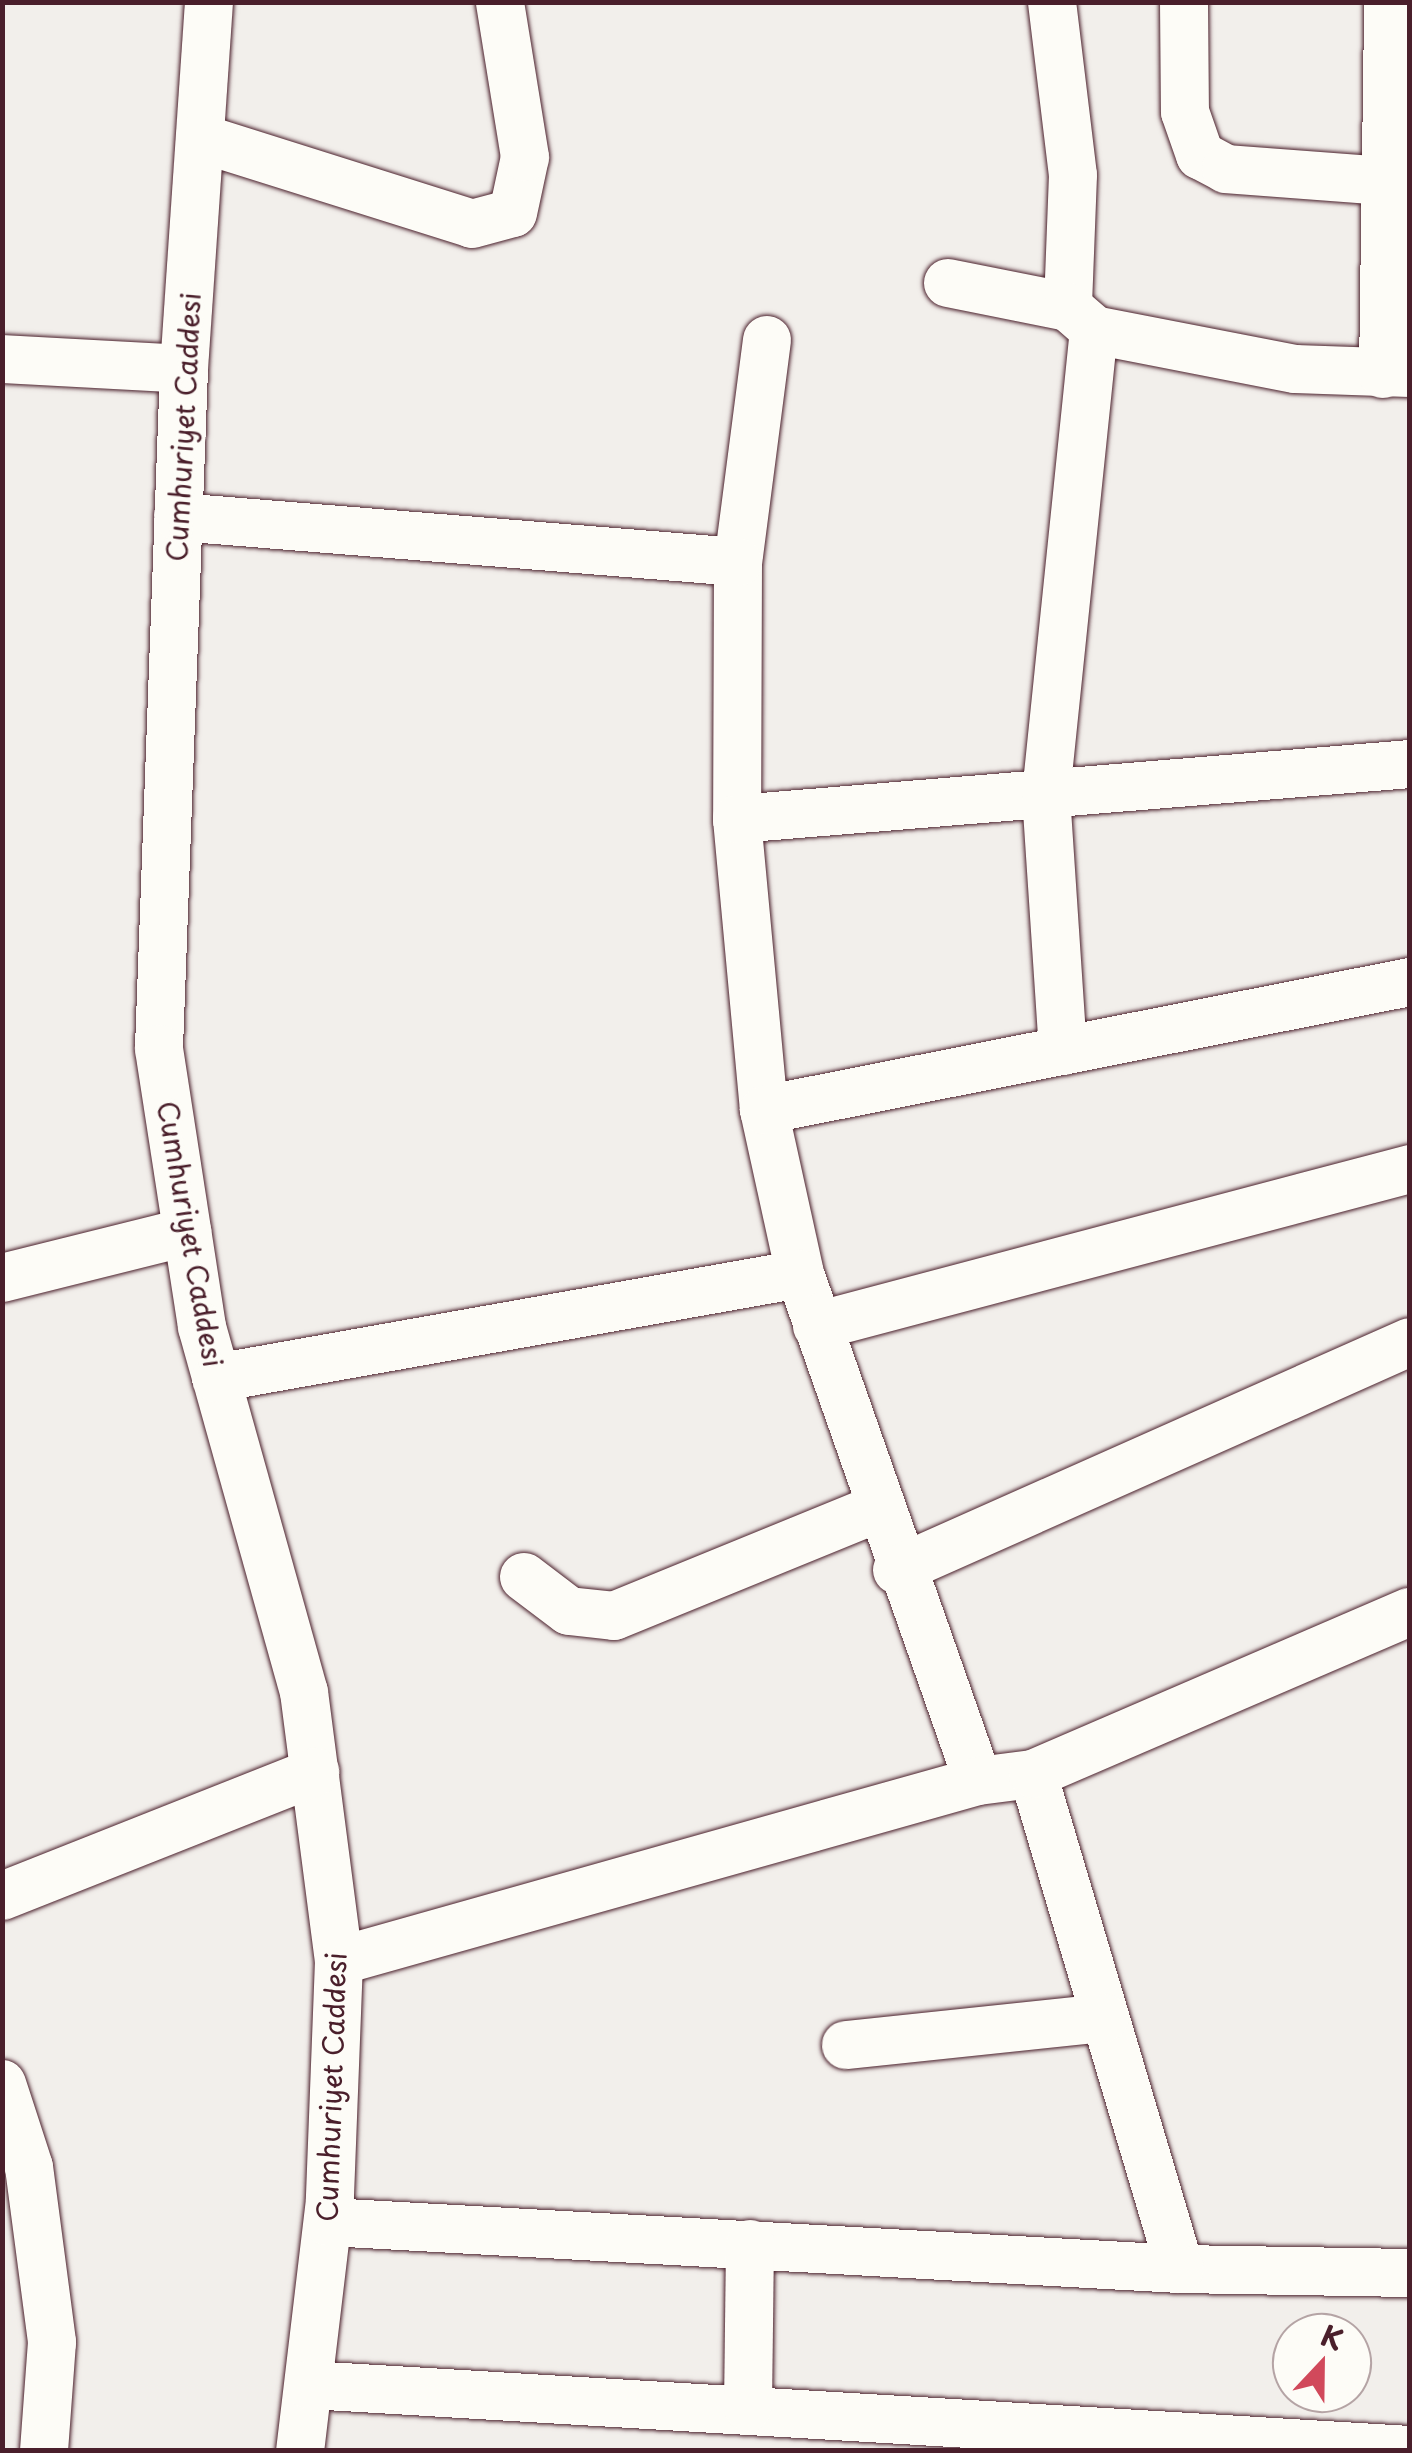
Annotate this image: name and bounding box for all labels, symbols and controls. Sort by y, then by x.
street label: Cumhuriyet Caddesi [159,289,207,565]
street label: Cumhuriyet Caddesi [151,1096,231,1372]
street label: Cumhuriyet Caddesi [309,1949,353,2225]
north arrow [1272,2313,1372,2413]
text: K [1315,2313,1350,2360]

